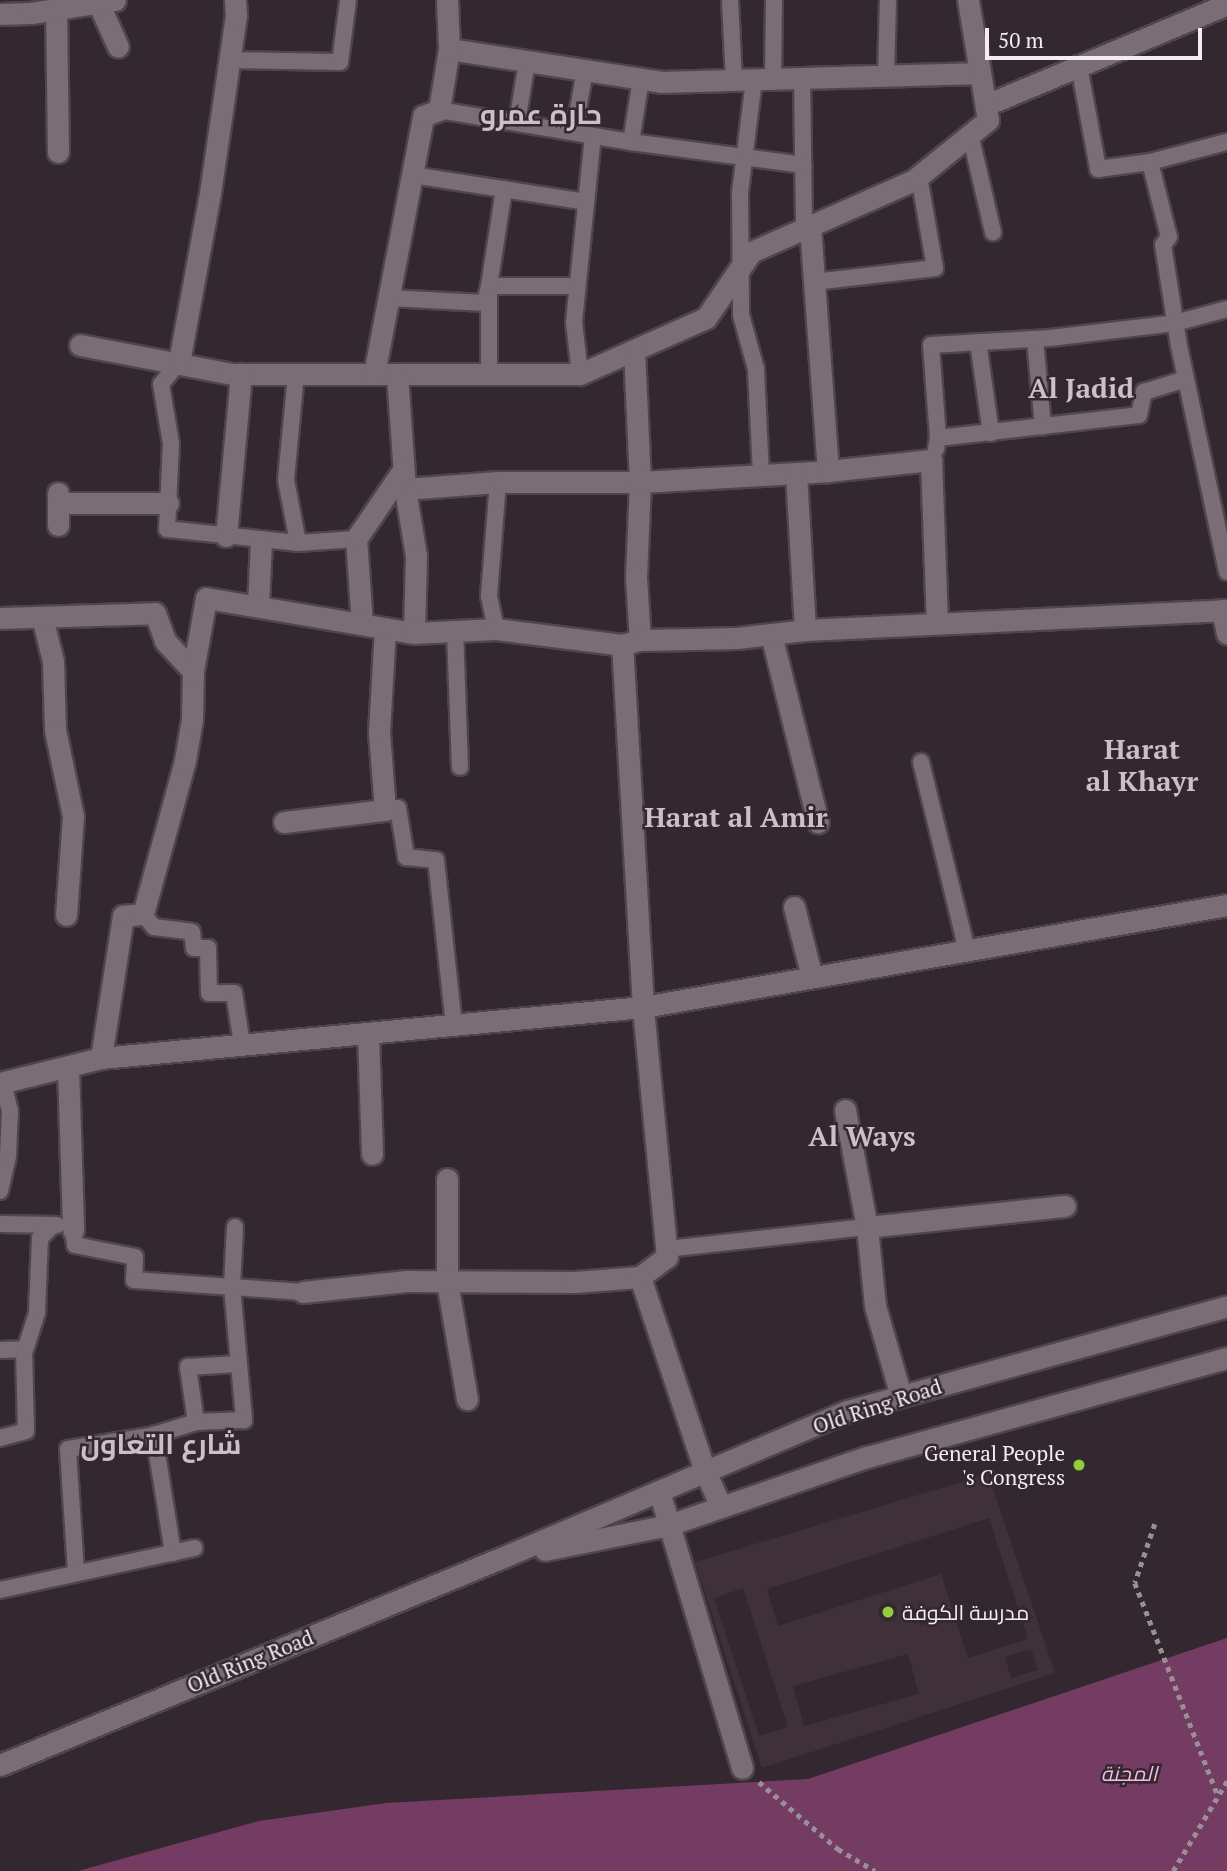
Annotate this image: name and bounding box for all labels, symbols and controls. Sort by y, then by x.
scale bar [989,14,1206,58]
text: 50 m [998,26,1044,54]
district label: حارة عمرو [480,97,602,131]
district label: Al Jadid [1028,371,1134,405]
district label: Harat al Khayr [1086,732,1198,798]
district label: Harat al Amir [644,800,828,834]
district label: Al Ways [808,1119,916,1153]
street label: Old Ring Road [809,1373,945,1439]
district label: شارع التعاون [81,1427,241,1461]
place label: General People 's Congress [924,1440,1065,1490]
marker: General People 's Congress [1071,1457,1087,1473]
place label: مدرسة الكوفة [902,1599,1029,1625]
marker: مدرسة الكوفة [880,1604,896,1620]
street label: Old Ring Road [183,1624,317,1698]
park label: المجنة [1101,1760,1157,1786]

